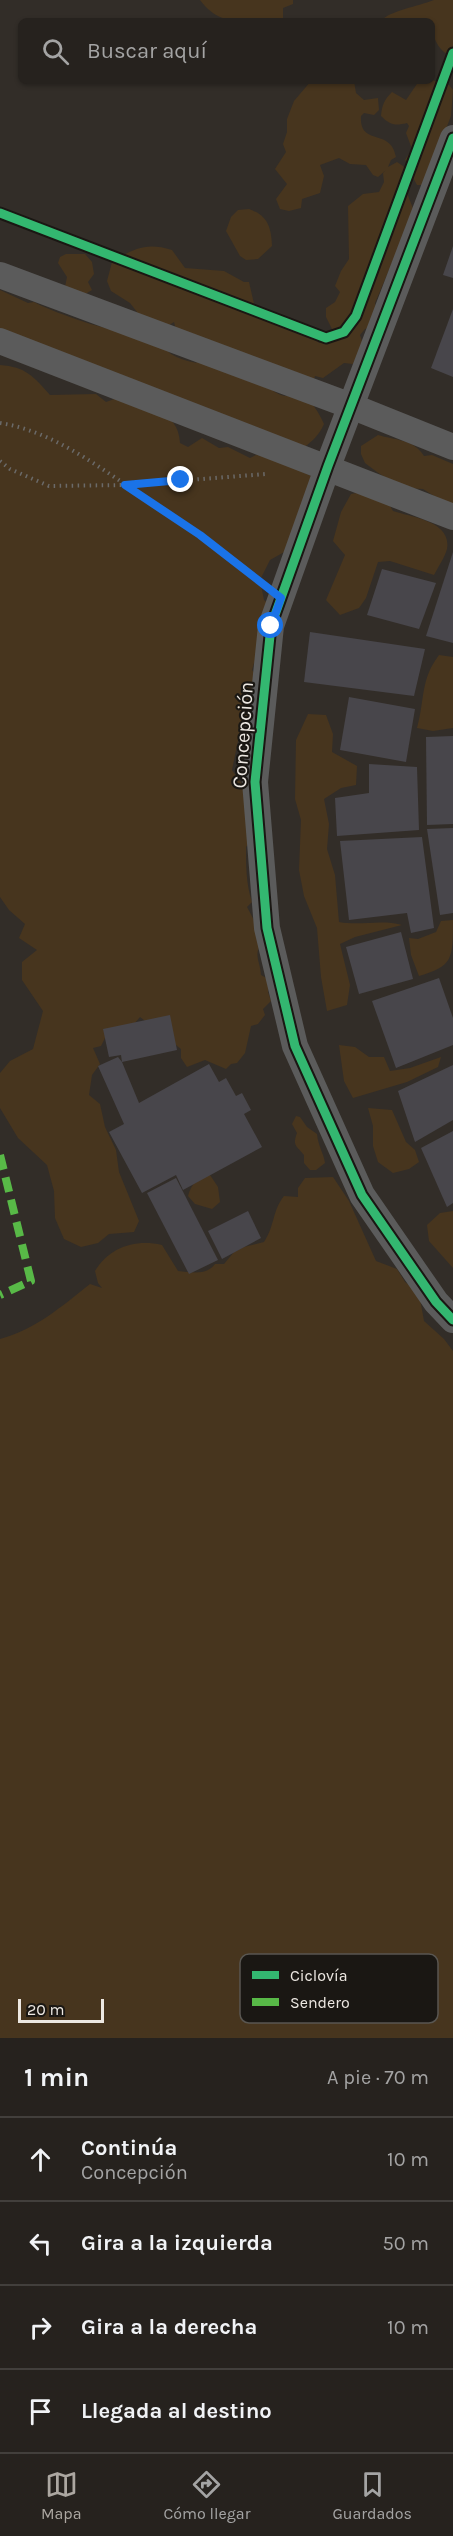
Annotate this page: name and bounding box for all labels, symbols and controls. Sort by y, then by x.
search box [18,18,435,84]
icon: search [39,35,72,68]
text: Buscar aquí [87,38,207,64]
route end [167,466,193,492]
route start [257,612,283,638]
street label: Concepción [228,681,258,789]
legend [240,1954,438,2023]
text: Ciclovía [290,1966,348,1985]
text: Sendero [290,1993,350,2012]
scale bar [18,1996,104,2024]
text: 20 m [27,2000,65,2019]
text: 1 min [24,2062,89,2093]
text: A pie · 70 m [327,2066,429,2089]
text: Continúa [81,2135,177,2161]
icon: ahead [24,2143,57,2176]
text: 10 m [387,2148,429,2171]
text: Concepción [81,2161,188,2184]
icon: left [24,2227,57,2260]
text: Gira a la izquierda [81,2230,273,2256]
text: 50 m [382,2232,429,2255]
icon: right [24,2311,57,2344]
text: Gira a la derecha [81,2314,257,2340]
text: 10 m [387,2316,429,2339]
icon: arrive [24,2395,57,2428]
text: Llegada al destino [81,2398,272,2424]
tab: Mapa [41,2468,82,2523]
tab: Cómo llegar [164,2468,250,2523]
tab: Guardados [332,2468,412,2523]

